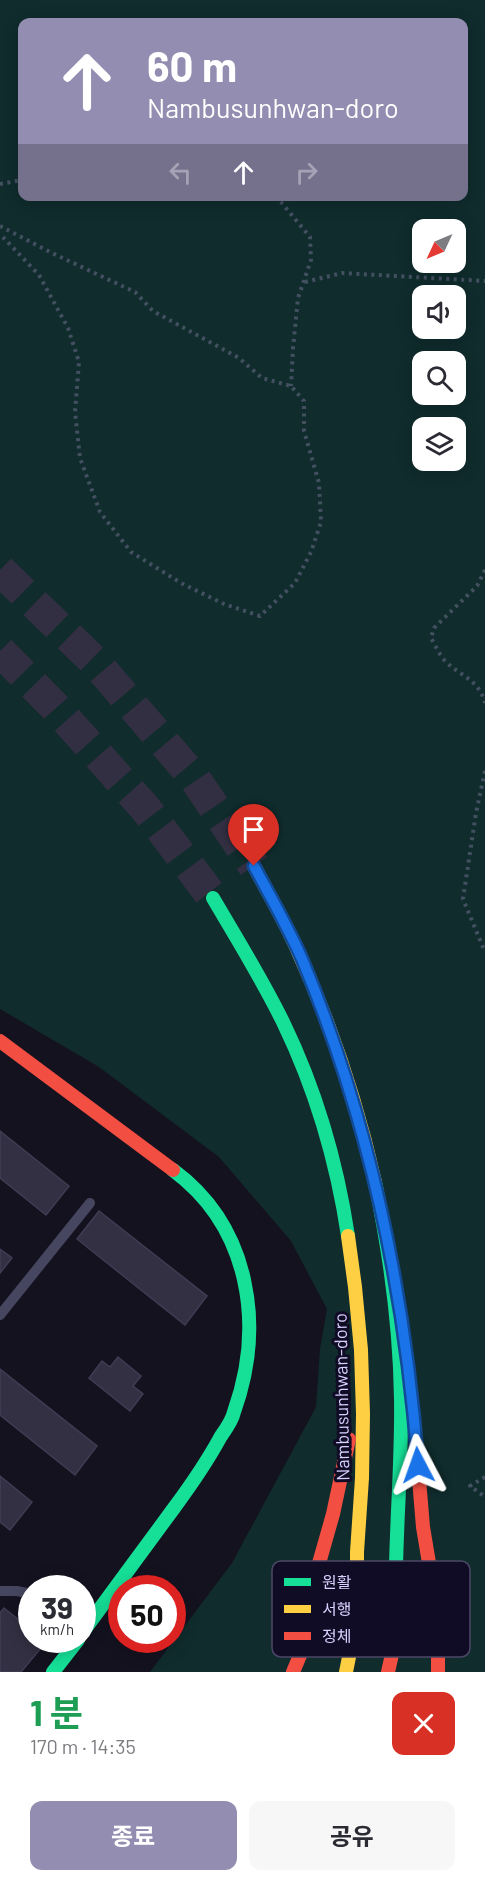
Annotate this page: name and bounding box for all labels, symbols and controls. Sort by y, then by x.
text: 60 m [147,40,237,90]
icon: ahead [48,42,126,120]
text: Nambusunhwan-doro [147,91,399,123]
icon: left [164,156,197,189]
icon: ahead [227,156,260,189]
icon: right [290,156,323,189]
north arrow [412,219,466,273]
map controls [412,219,466,471]
button: sound [412,285,466,339]
button: search [412,351,466,405]
button: layers [412,417,466,471]
pin [228,804,279,866]
icon: arrive [237,813,270,846]
street label: Nambusunhwan-doro [329,1313,353,1481]
position arrow [386,1433,450,1497]
legend [272,1561,470,1657]
text: 원활 [322,1572,352,1591]
speed limit sign: 50 [108,1575,186,1653]
text: 39 [41,1589,73,1625]
text: 서행 [322,1599,351,1618]
text: km/h [40,1620,74,1638]
text: 정체 [322,1626,351,1645]
text: 1 분 [30,1690,83,1733]
button: close [392,1692,455,1755]
text: 170 m · 14:35 [30,1734,136,1758]
button: 종료 [30,1801,237,1870]
button: 공유 [249,1801,455,1870]

